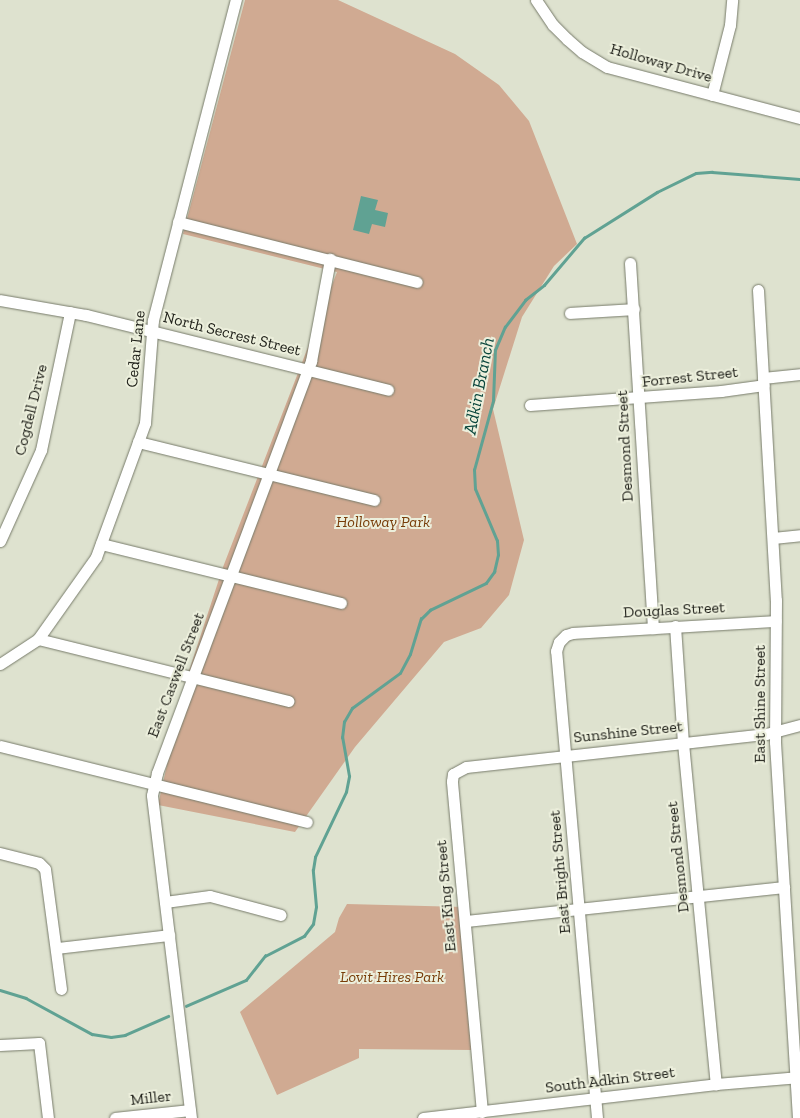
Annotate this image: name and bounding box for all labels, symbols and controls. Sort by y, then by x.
street label: Holloway Drive [608,39,714,87]
street label: North Secrest Street [161,308,303,360]
street label: Cedar Lane [122,309,150,389]
water label: Adkin Branch [459,336,499,436]
street label: Cogdell Drive [10,362,52,458]
street label: Forrest Street [641,362,739,392]
street label: Desmond Street [612,390,638,502]
park label: Holloway Park [336,512,430,532]
street label: Douglas Street [623,598,725,622]
street label: East Caswell Street [143,610,209,740]
street label: East Shine Street [750,645,770,763]
street label: Sunshine Street [572,717,684,747]
street label: Desmond Street [663,801,693,913]
street label: East Bright Street [545,809,575,935]
street label: East King Street [432,839,460,953]
park label: Lovit Hires Park [340,967,444,987]
street label: South Adkin Street [544,1062,676,1098]
street label: Miller [129,1086,173,1110]

